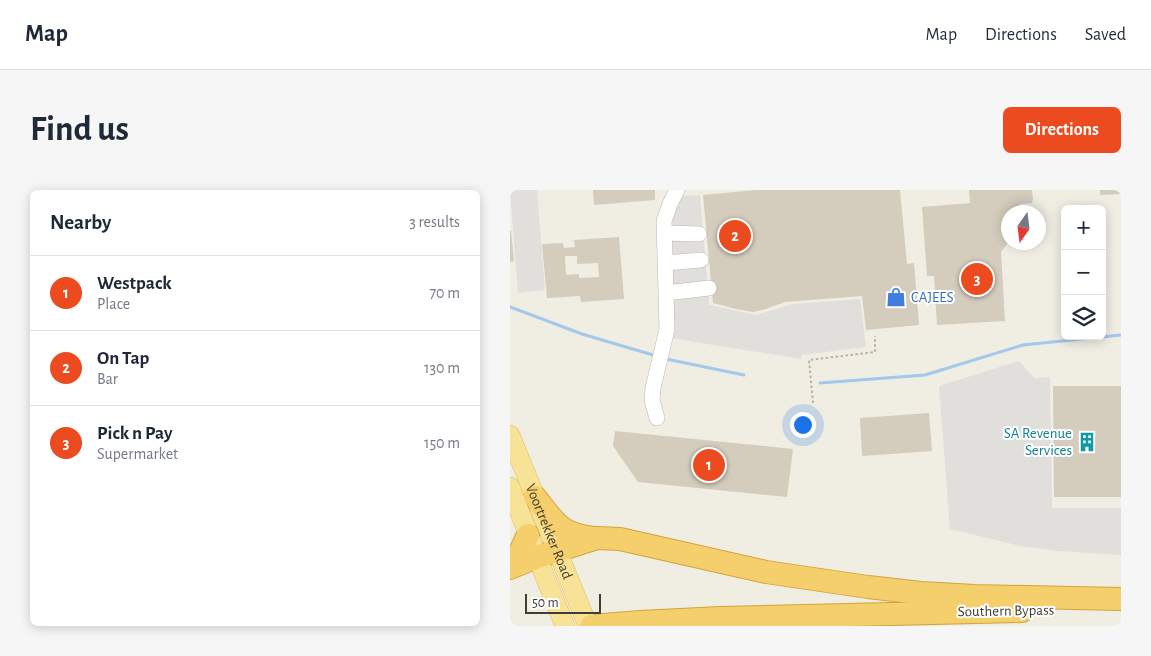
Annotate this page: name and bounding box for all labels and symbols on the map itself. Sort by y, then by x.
north arrow [1001,205,1046,250]
pin: 2 [719,217,751,255]
pin: 3 [961,260,993,298]
shop icon: CAJEES [885,286,907,308]
place label: CAJEES [911,290,954,305]
your location [790,412,816,438]
place label: SA Revenue Services [1004,426,1072,458]
building icon: SA Revenue Services [1076,431,1098,453]
pin: 1 [693,446,725,484]
street label: Voortrekker Road [523,481,576,581]
scale bar [525,591,601,614]
street label: Southern Bypass [958,603,1054,619]

